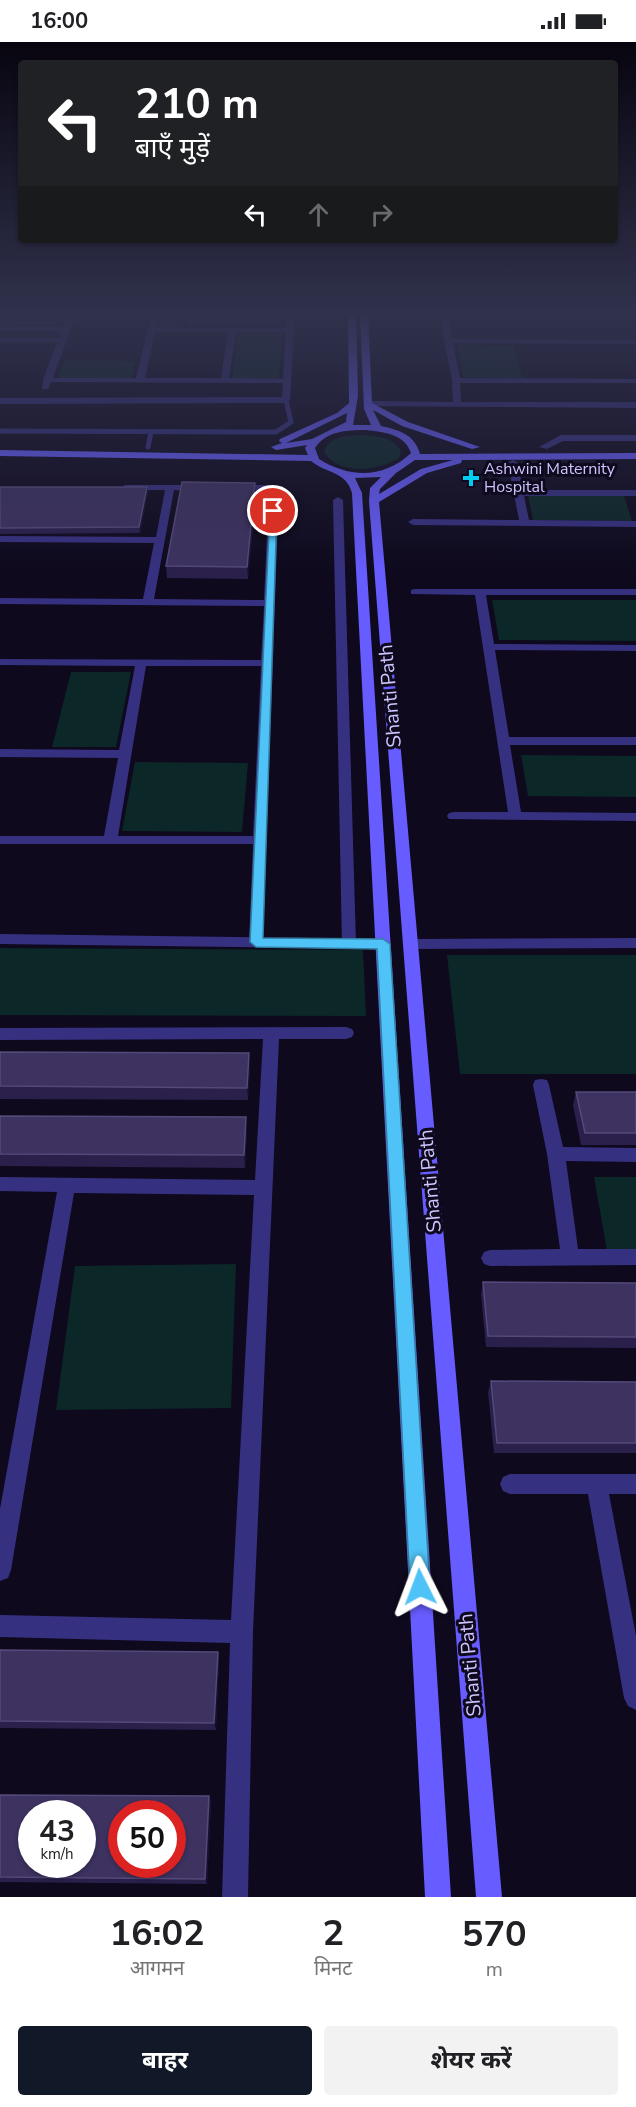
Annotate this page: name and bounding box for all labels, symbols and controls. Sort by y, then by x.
text: 16:00 [30,6,88,36]
text: 210 m [135,76,259,133]
icon: left [36,84,114,162]
text: बाएँ मुड़ें [135,130,210,167]
icon: left [239,198,272,231]
icon: ahead [302,198,335,231]
icon: right [365,198,398,231]
place label: Ashwini Maternity Hospital [484,458,616,498]
marker: Ashwini Maternity Hospital [462,469,480,487]
pin [247,485,298,536]
icon: arrive [256,494,289,527]
street label: Shanti Path [372,643,408,749]
street label: Shanti Path [412,1128,448,1234]
position arrow [388,1555,452,1619]
street label: Shanti Path [452,1612,488,1718]
speed limit sign: 50 [108,1800,186,1878]
text: 43 [39,1811,75,1852]
text: km/h [40,1844,74,1864]
text: 16:02 [109,1909,205,1958]
text: 2 [322,1909,344,1958]
text: 570 [462,1910,527,1959]
text: आगमन [130,1955,184,1982]
text: मिनट [314,1955,352,1982]
text: m [486,1956,503,1983]
button: बाहर [18,2026,312,2095]
button: शेयर करें [324,2026,618,2095]

